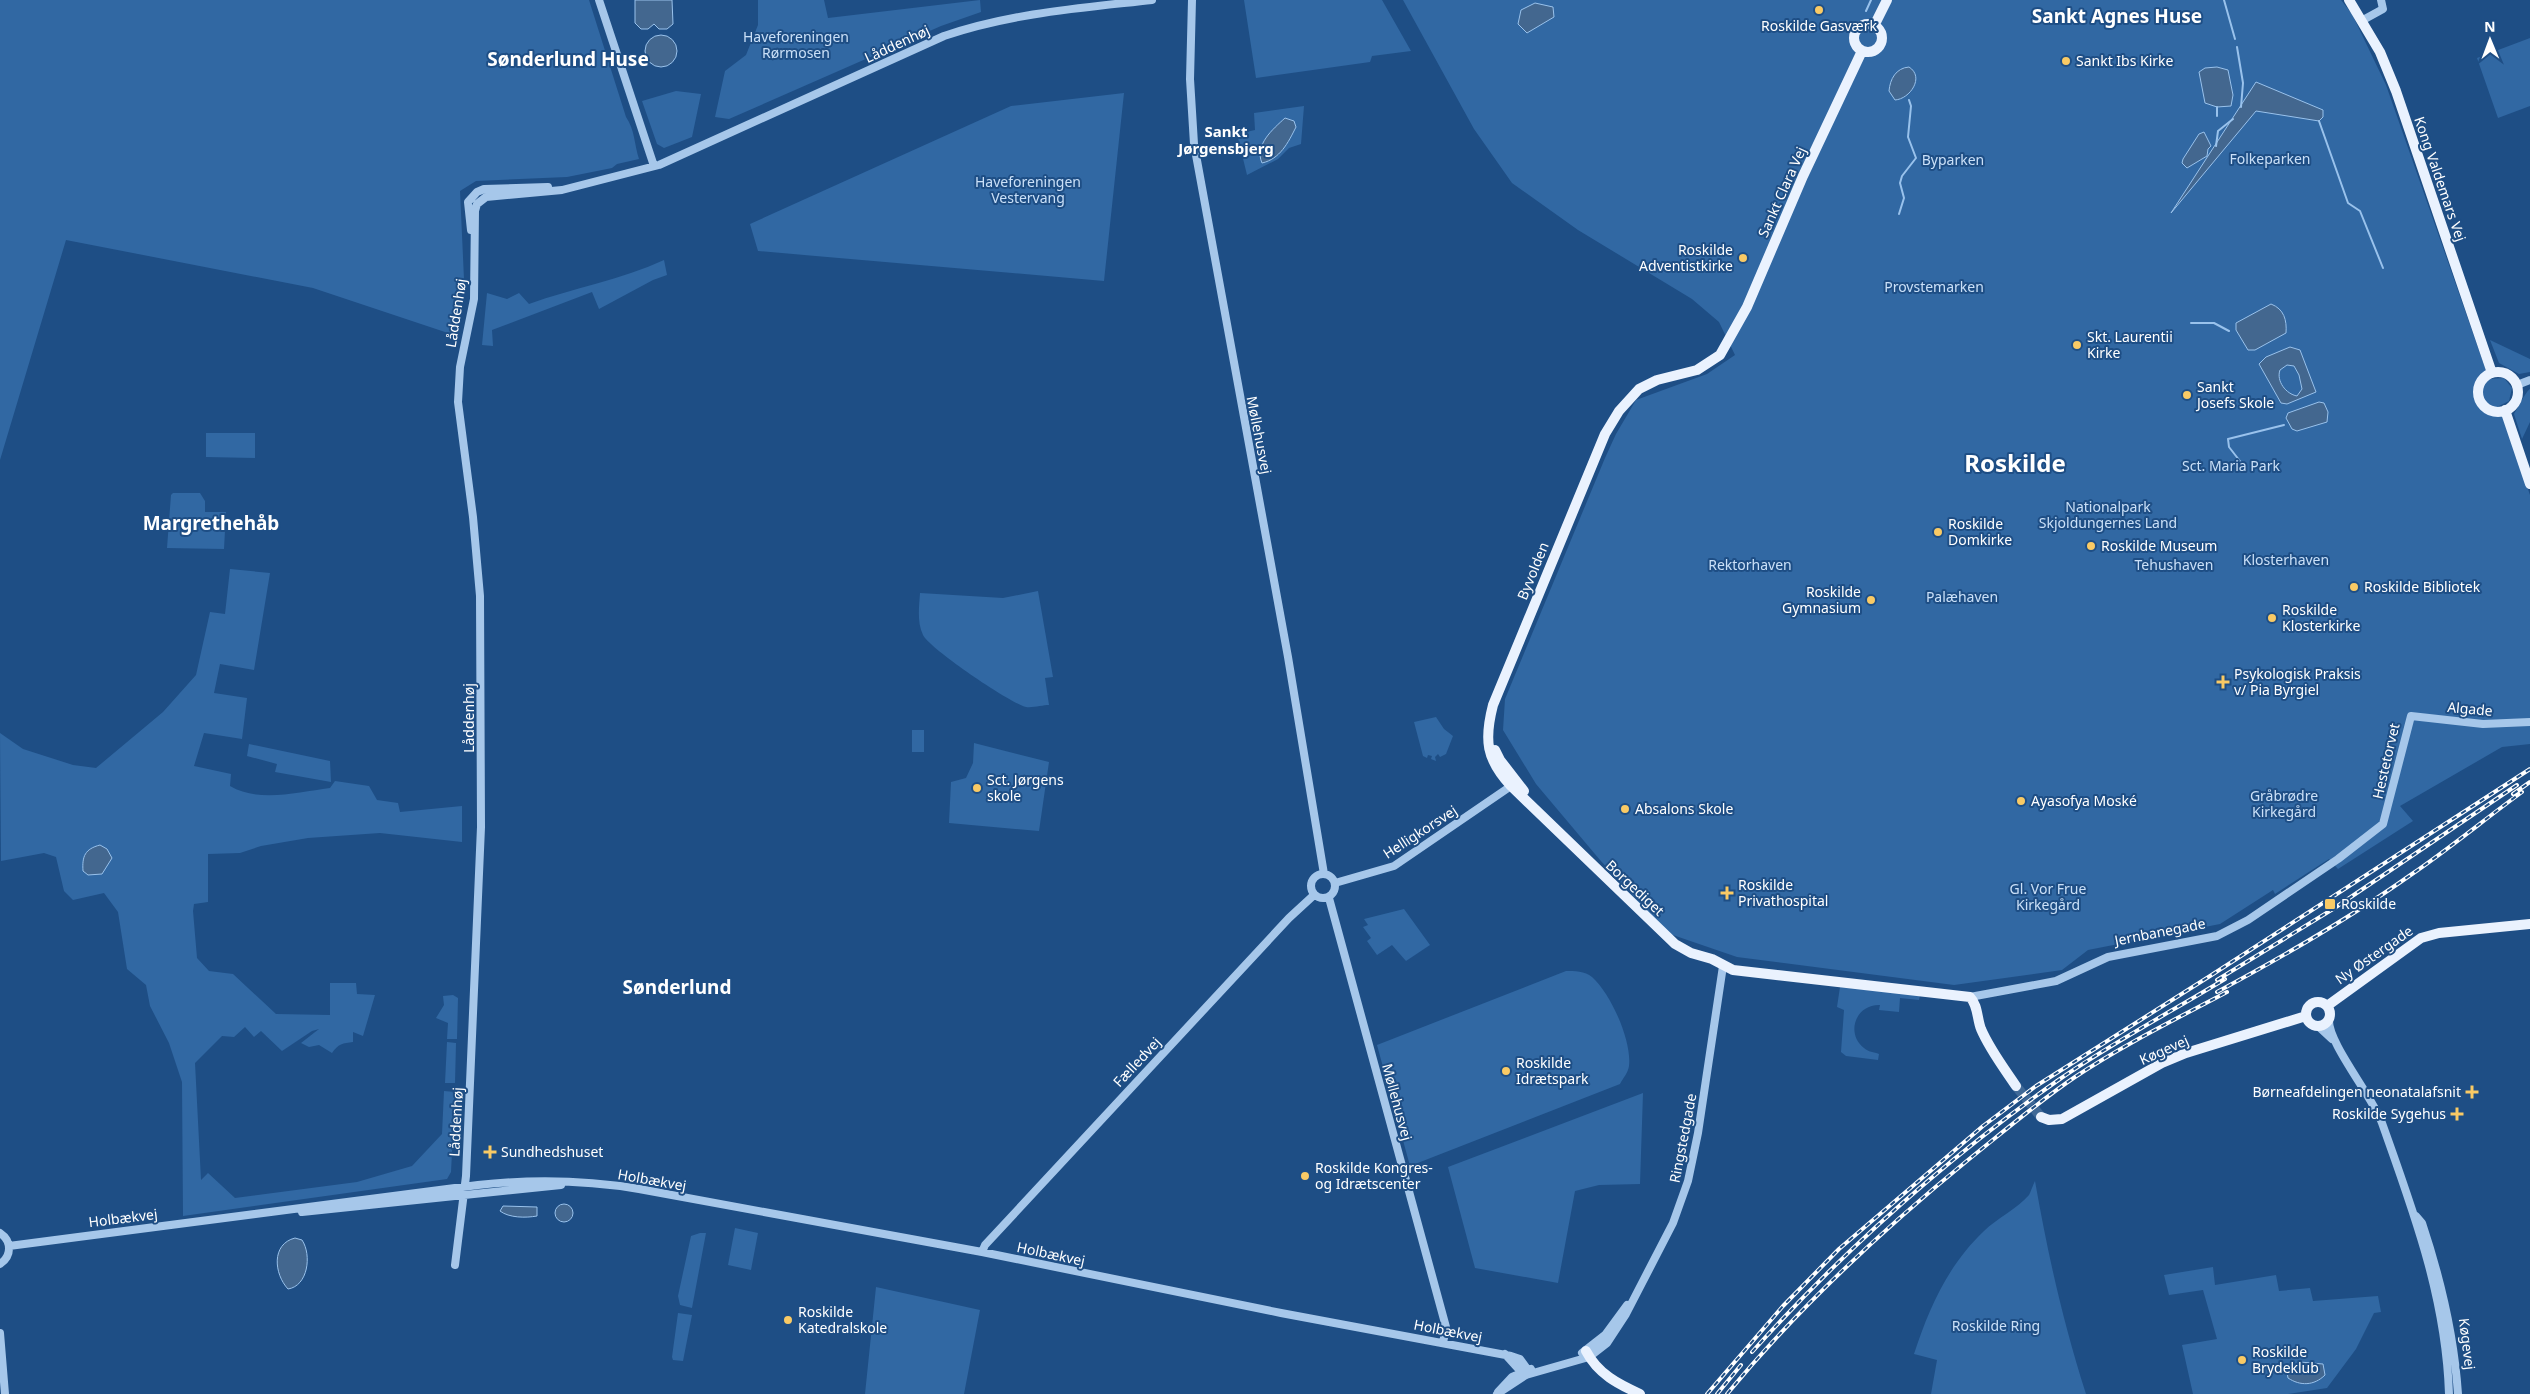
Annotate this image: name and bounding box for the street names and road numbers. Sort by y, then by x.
street label: Låddenhøj [861,20,932,67]
street label: Kong Valdemars Vej [2410,114,2471,244]
street label: Sankt Clara Vej [1753,143,1810,240]
street label: Låddenhøj [441,277,470,349]
street label: Møllehusvej [1243,394,1276,475]
street label: Byvolden [1512,539,1553,602]
street label: Låddenhøj [459,683,478,753]
street label: Algade [2447,697,2494,720]
street label: Hestetorvet [2368,721,2403,801]
street label: Helligkorsvej [1379,801,1460,863]
street label: Borgediget [1602,856,1669,920]
street label: Jernbanegade [2111,913,2207,950]
street label: Ny Østergade [2331,921,2416,988]
street label: Køgevej [2136,1030,2191,1069]
street label: Fælledvej [1109,1033,1165,1091]
street label: Møllehusvej [1378,1061,1417,1142]
street label: Låddenhøj [444,1087,467,1157]
street label: Ringstedgade [1665,1091,1701,1184]
street label: Holbækvej [616,1164,688,1195]
street label: Holbækvej [87,1204,158,1231]
street label: Holbækvej [1015,1237,1087,1270]
street label: Holbækvej [1412,1315,1484,1346]
street label: Køgevej [2455,1317,2480,1371]

